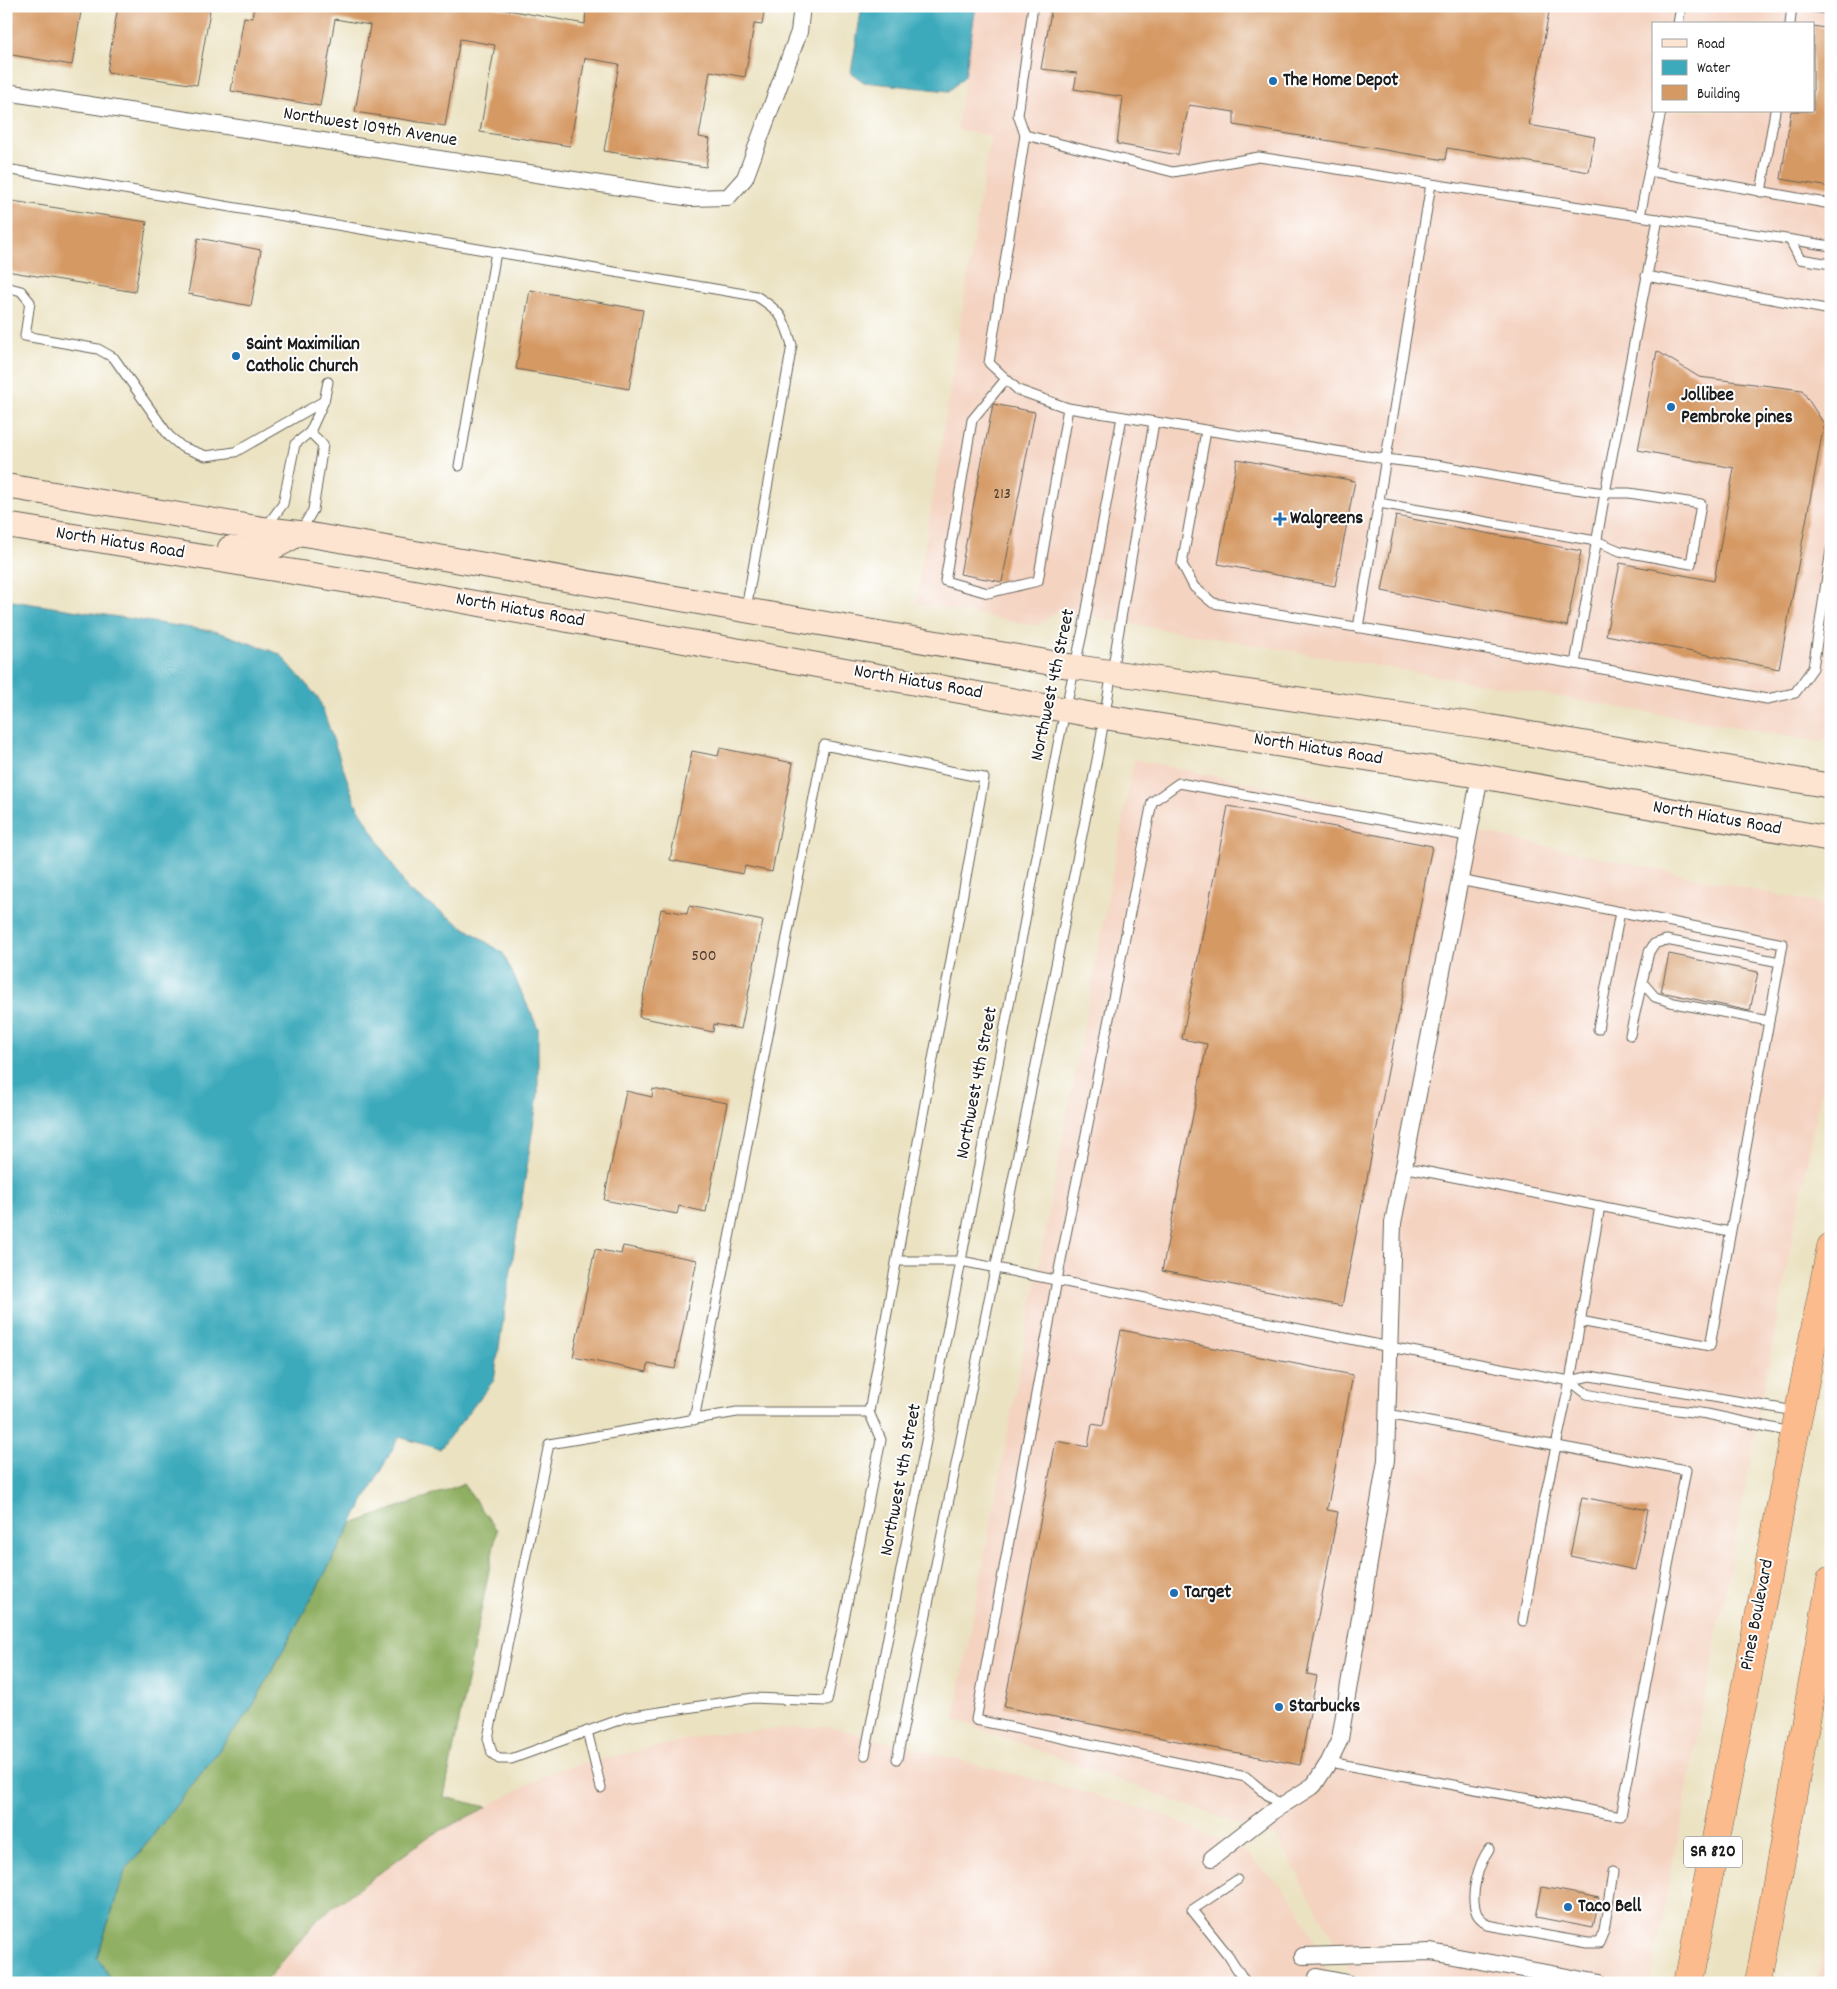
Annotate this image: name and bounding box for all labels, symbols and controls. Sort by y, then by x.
legend [1652,22,1814,112]
text: Road [1697,34,1725,56]
text: Water [1697,58,1731,80]
place label: The Home Depot [1283,68,1398,95]
marker: The Home Depot [1267,75,1279,87]
text: Building [1697,84,1740,106]
street label: Northwest 109th Avenue [281,101,459,155]
place label: Saint Maximilian Catholic Church [246,332,360,381]
marker: Saint Maximilian Catholic Church [230,350,242,362]
place label: Jollibee Pembroke pines [1681,383,1793,432]
marker: Jollibee Pembroke pines [1665,401,1677,413]
house number: 213 [993,483,1011,506]
place label: Walgreens [1290,506,1363,533]
marker: Walgreens [1274,513,1286,525]
street label: North Hiatus Road [54,520,186,568]
street label: North Hiatus Road [454,586,586,636]
street label: Northwest 4th Street [1025,607,1083,763]
street label: North Hiatus Road [852,658,984,708]
street label: North Hiatus Road [1252,726,1384,774]
street label: North Hiatus Road [1651,794,1783,844]
house number: 500 [692,945,716,968]
street label: Northwest 4th Street [950,1005,1006,1161]
street label: Northwest 4th Street [874,1402,930,1558]
street label: Pines Boulevard [1734,1557,1782,1673]
place label: Target [1184,1580,1231,1607]
marker: Target [1168,1587,1180,1599]
place label: Starbucks [1289,1694,1360,1721]
marker: Starbucks [1273,1701,1285,1713]
road number: SR 820 [1684,1836,1742,1868]
place label: Taco Bell [1578,1894,1642,1921]
marker: Taco Bell [1562,1901,1574,1913]

